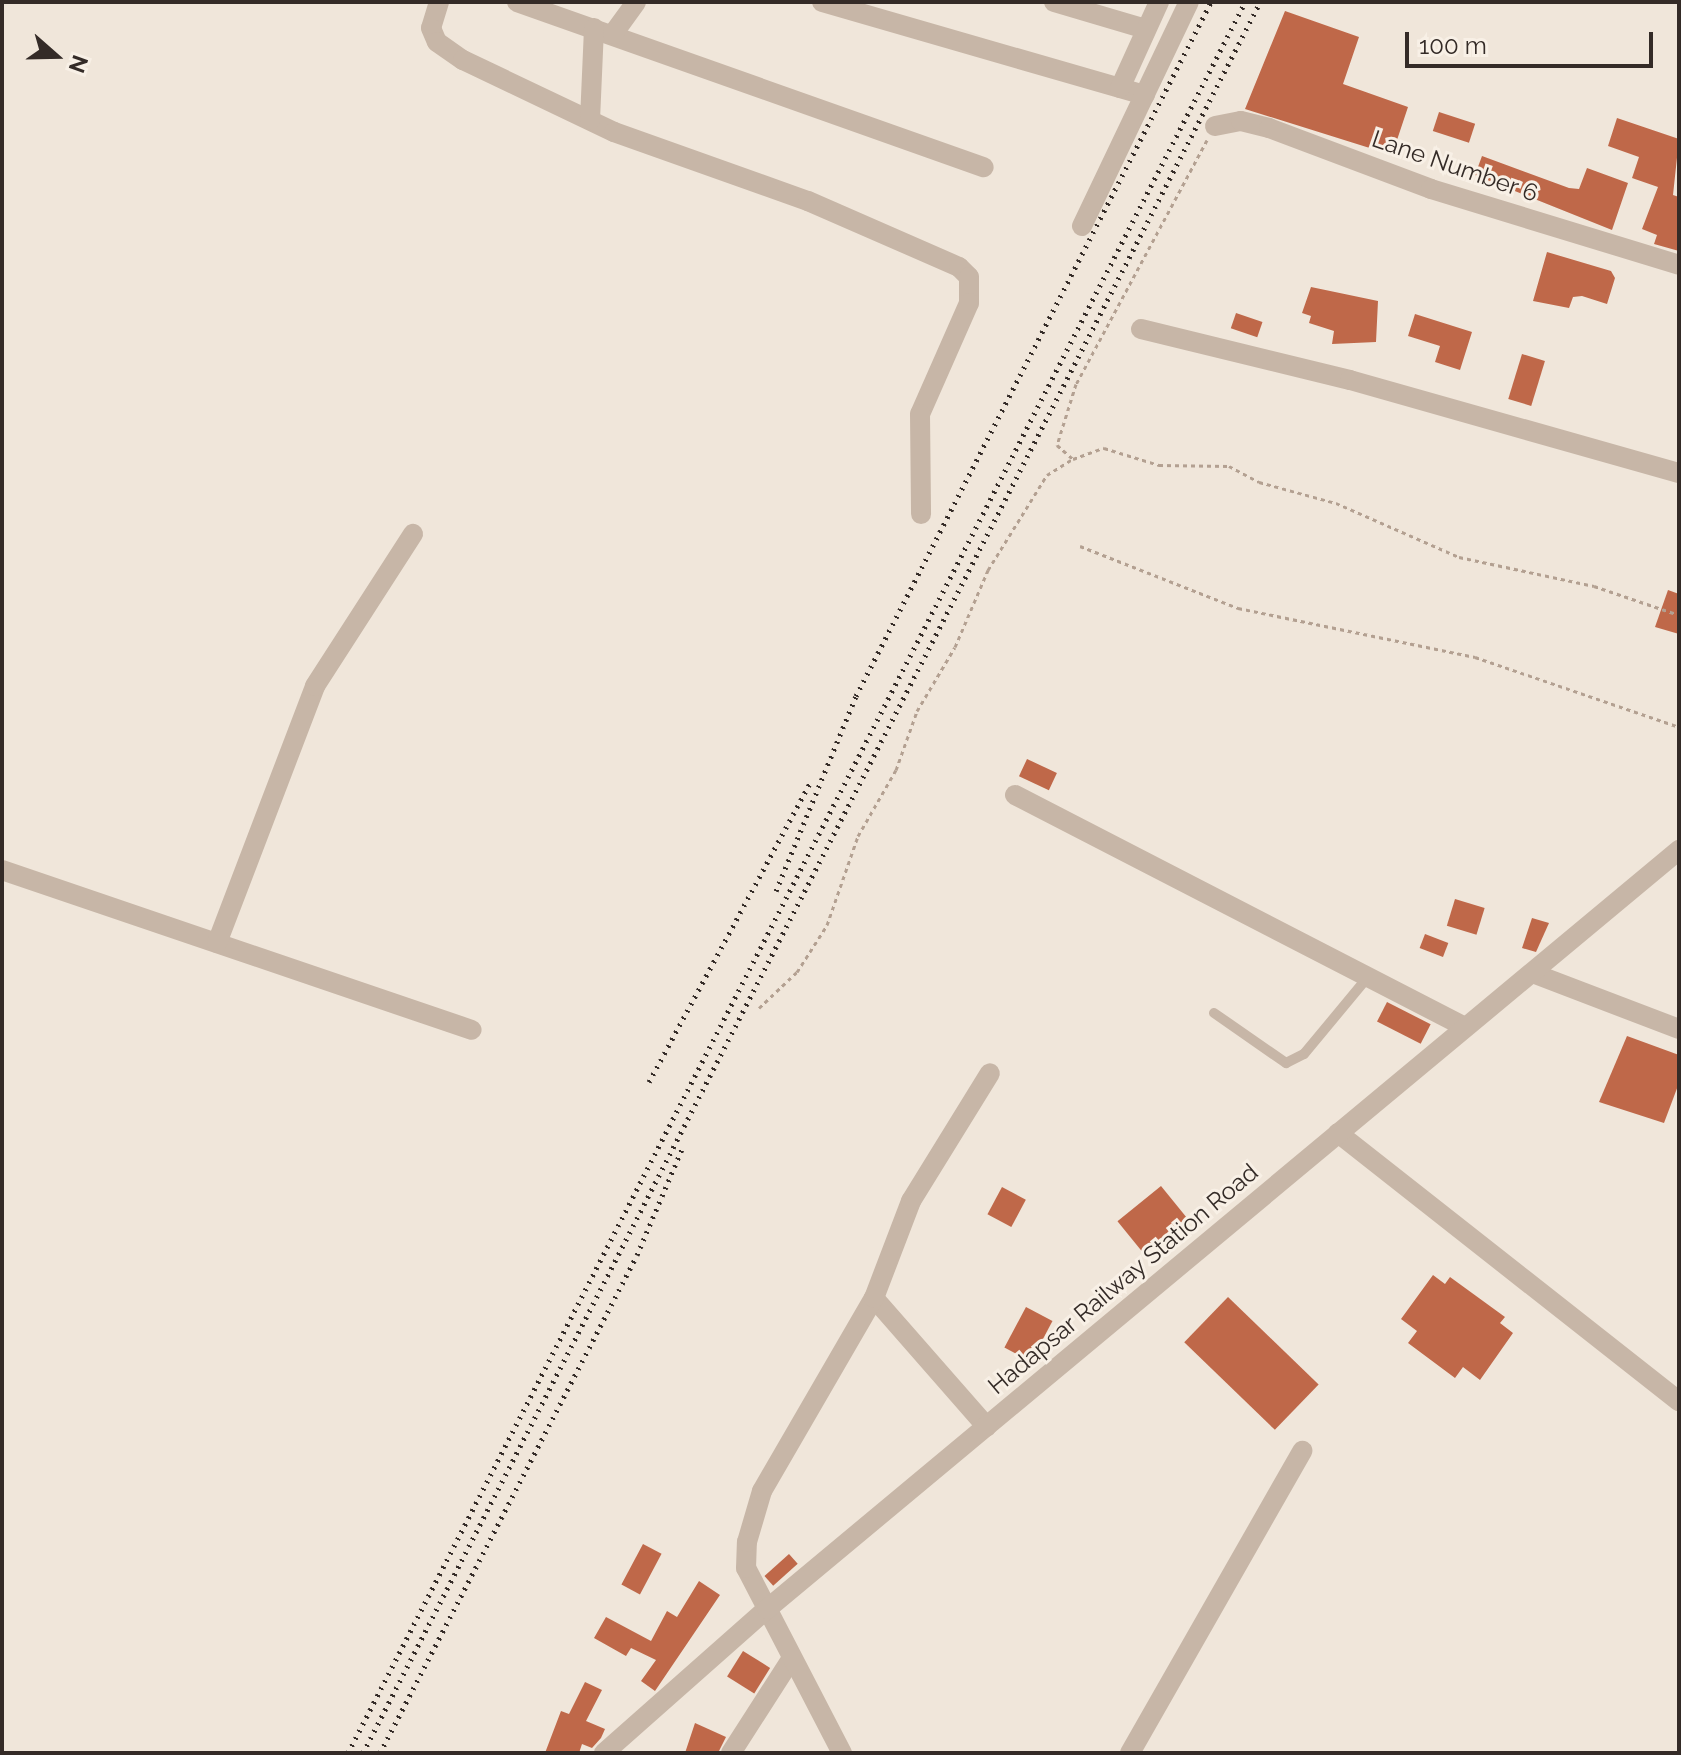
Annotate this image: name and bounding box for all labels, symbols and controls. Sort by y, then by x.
north arrow [16,16,96,96]
scale bar [1409,16,1657,66]
text: 100 m [1419,31,1487,60]
text: N [63,52,94,77]
street label: Lane Number 6 [1368,124,1542,208]
street label: Hadapsar Railway Station Road [982,1157,1264,1401]

